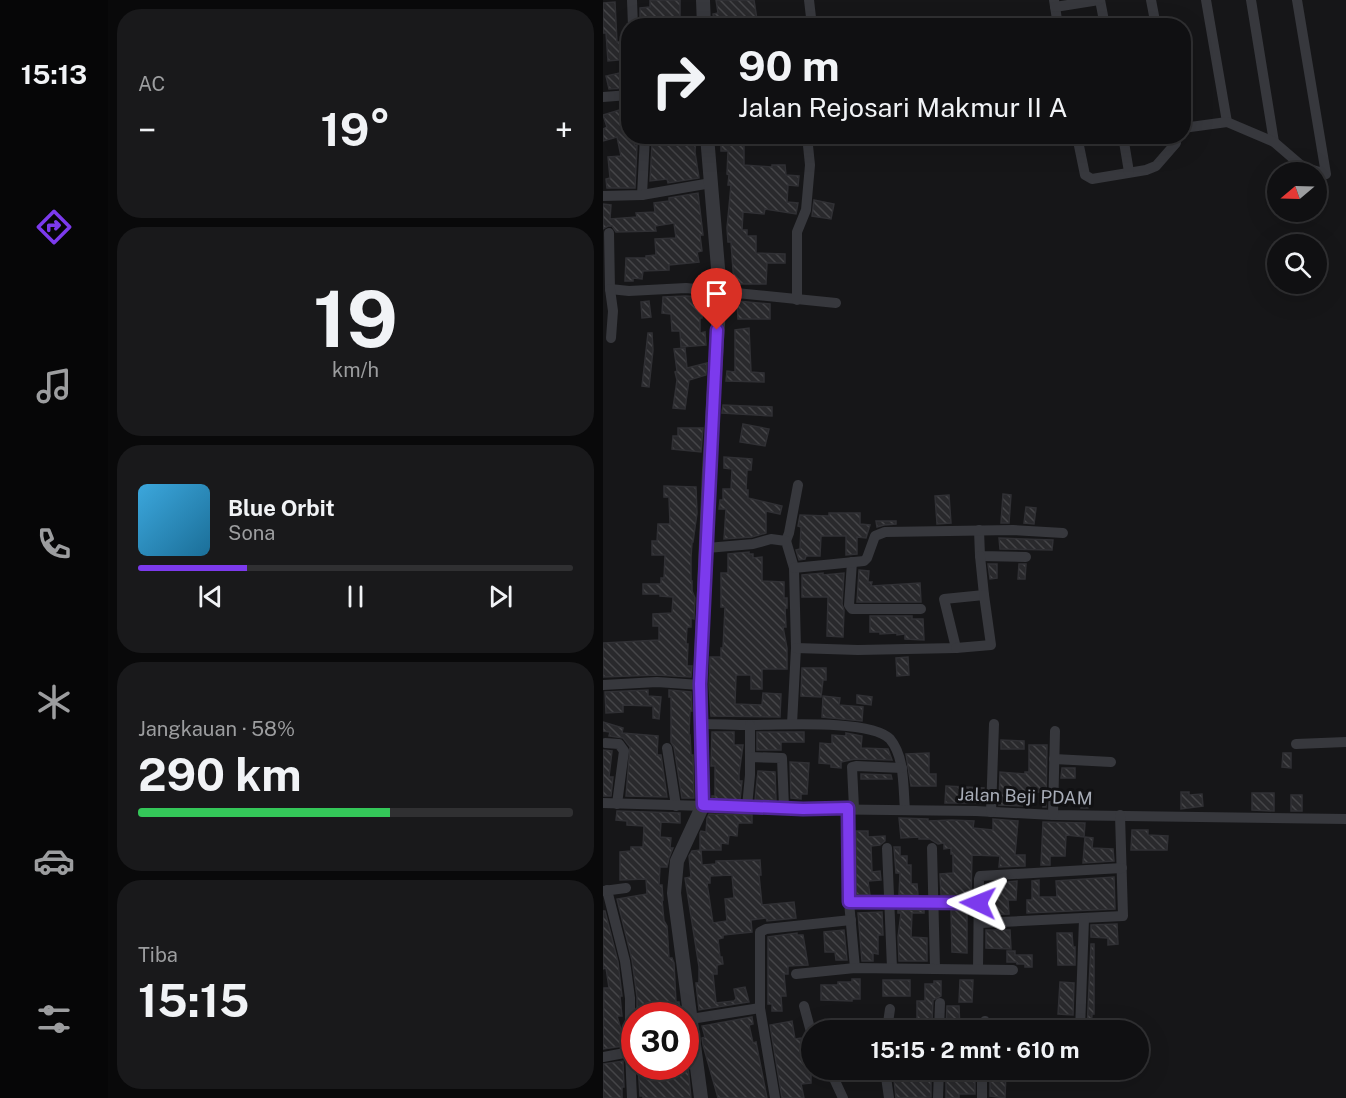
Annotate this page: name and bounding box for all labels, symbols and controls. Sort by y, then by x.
text: 90 m [738,41,840,90]
icon: right [639,42,717,120]
text: 15:13 [21,58,87,90]
text: AC [138,72,165,96]
text: Jalan Rejosari Makmur II A [738,91,1068,123]
text: 19° [320,103,391,156]
text: − [138,111,156,149]
text: + [555,111,573,149]
north arrow [1267,162,1327,222]
map controls [1267,162,1327,294]
icon: directions [33,206,75,248]
button: search [1267,234,1327,294]
pin [691,268,742,330]
text: 19 [313,273,398,365]
icon: arrive [700,277,733,310]
text: km/h [332,358,379,382]
icon: music [33,365,75,407]
text: Blue Orbit [228,495,335,521]
text: Sona [228,521,275,545]
icon: phone [33,523,75,565]
icon: previous [194,580,227,613]
icon: pause [339,580,372,613]
icon: next [484,580,517,613]
icon: climate [33,681,75,723]
text: Jangkauan · 58% [138,717,295,741]
text: 290 km [138,748,302,801]
street label: Jalan Beji PDAM [957,783,1093,809]
icon: car [33,840,75,882]
position arrow [946,871,1010,935]
text: Tiba [138,943,178,967]
text: 15:15 [138,974,249,1027]
icon: filters [33,998,75,1040]
speed limit sign: 30 [621,1002,699,1080]
text: 15:15 · 2 mnt · 610 m [871,1037,1079,1063]

